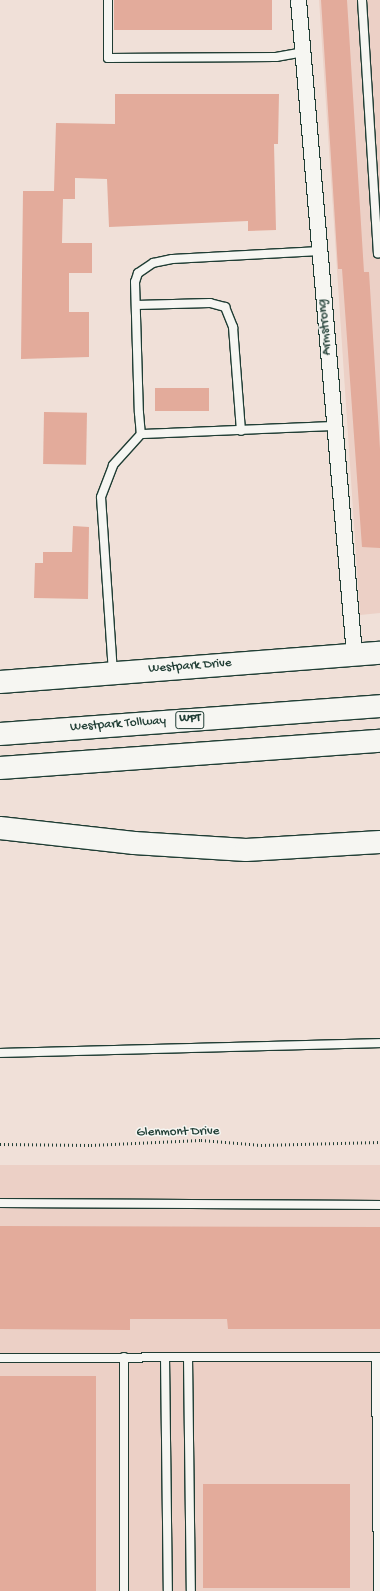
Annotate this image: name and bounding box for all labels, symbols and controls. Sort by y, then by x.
street label: Armstrong [316,298,336,356]
street label: Westpark Drive [148,656,232,678]
road number: WPT [175,710,205,730]
street label: Westpark Tollway [70,714,166,736]
street label: Glenmont Drive [136,1124,220,1142]

